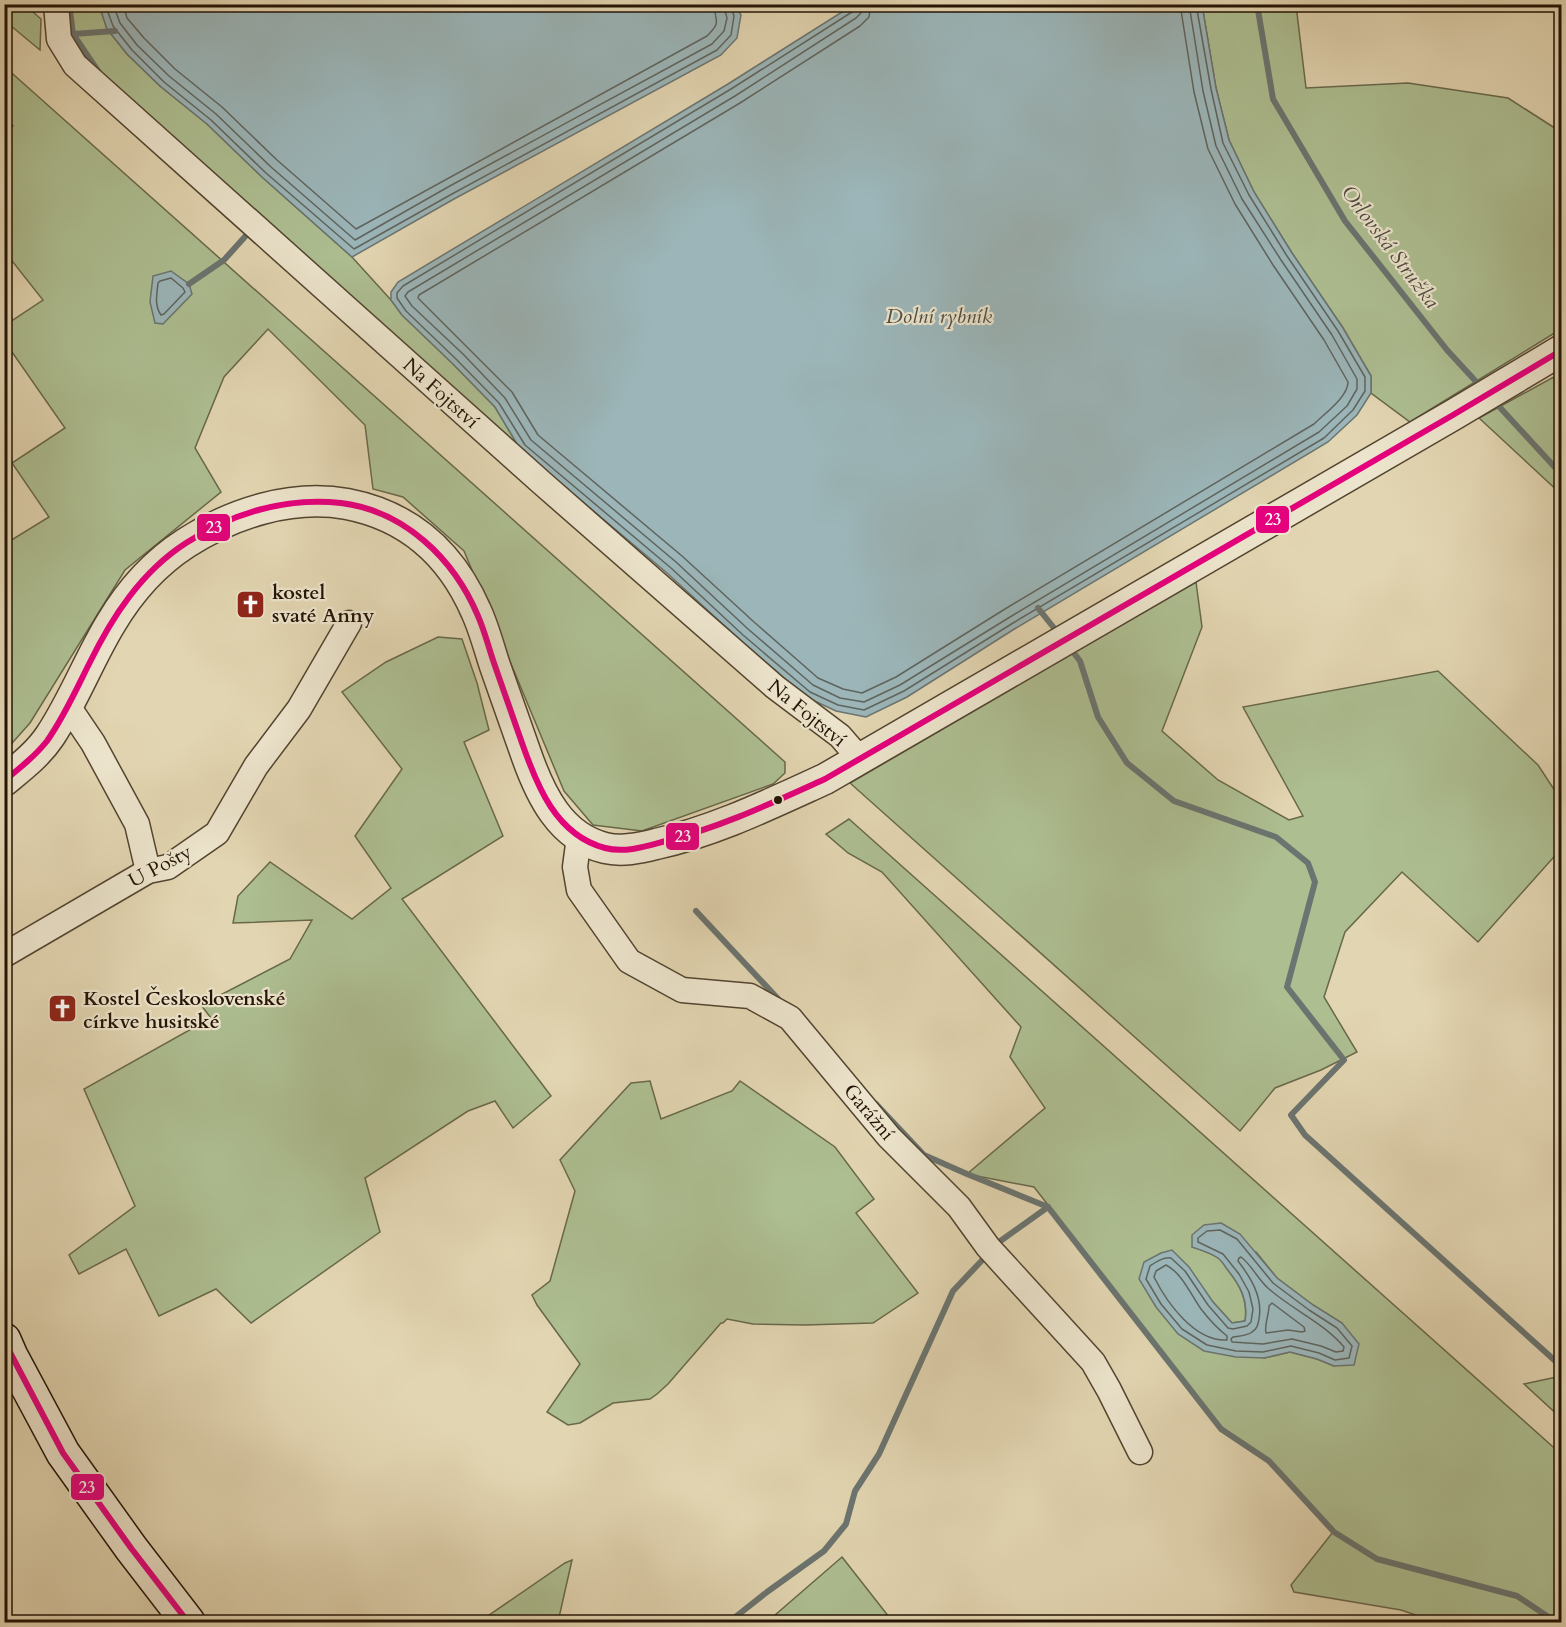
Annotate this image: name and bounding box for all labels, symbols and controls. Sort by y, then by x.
water label: Orlovská Stružka [1334,179,1446,315]
water label: Dolní rybník [886,302,993,331]
street label: Na Fojtství [397,352,485,435]
line badge: 23 [1255,505,1290,534]
text: 23 [1265,509,1281,531]
line badge: 23 [196,513,231,542]
text: 23 [206,517,222,539]
place label: kostel svaté Anny [272,579,375,629]
church icon: kostel svaté Anny [235,588,267,620]
street label: Na Fojtství [762,673,852,753]
unlabelled marker [772,794,784,806]
line badge: 23 [665,822,700,851]
text: 23 [675,826,691,848]
street label: U Pošty [124,838,197,894]
place label: Kostel Československé církve husitské [83,985,286,1035]
church icon: Kostel Československé církve husitské [46,993,78,1025]
street label: Garážní [837,1078,901,1146]
line badge: 23 [70,1473,105,1501]
text: 23 [79,1477,95,1499]

